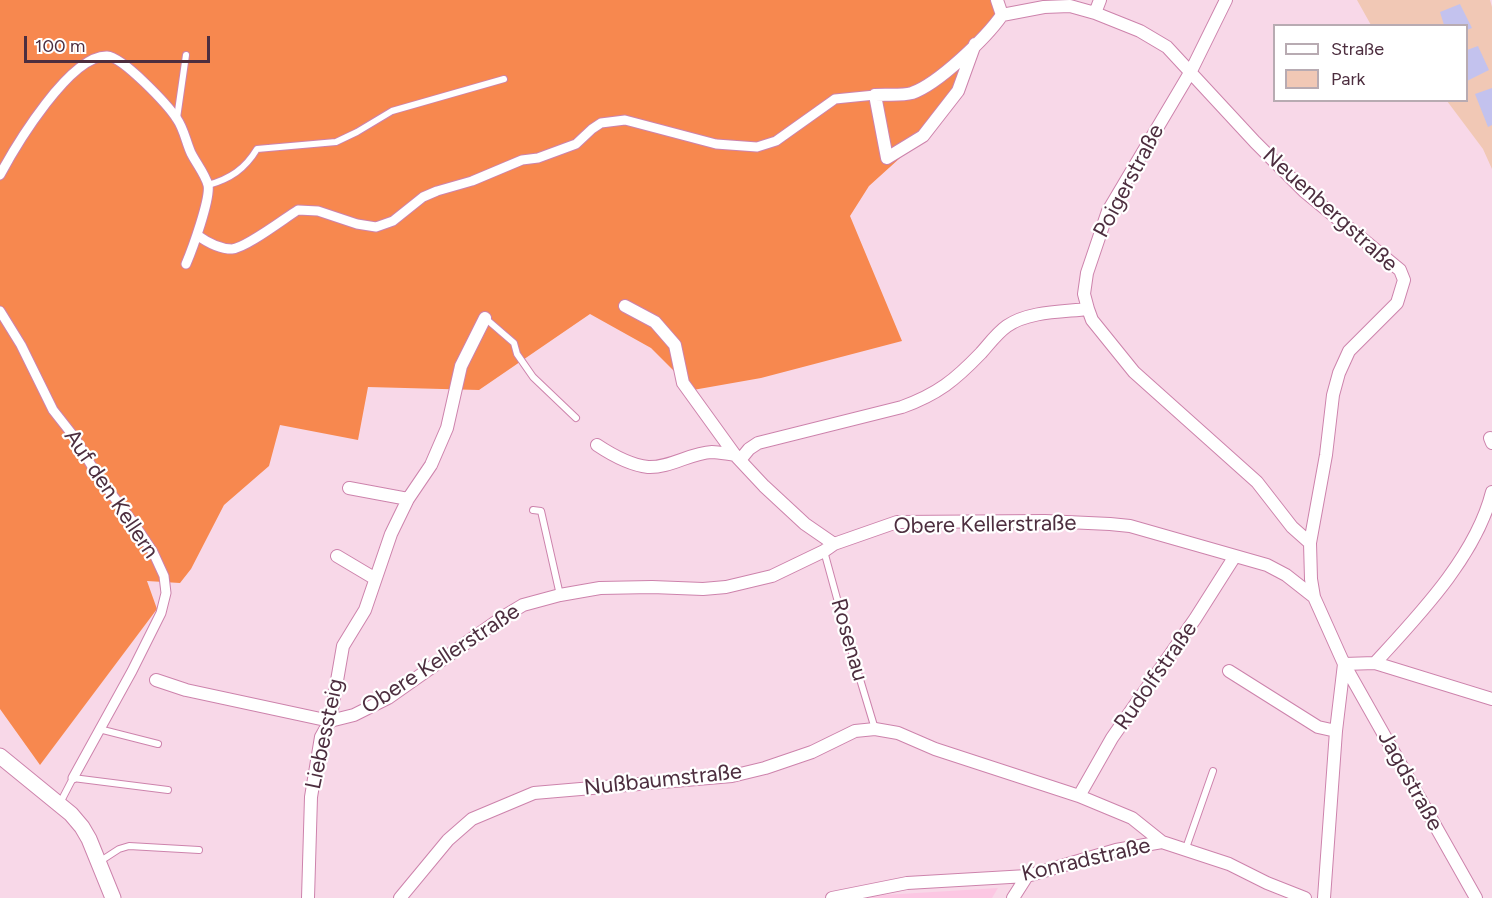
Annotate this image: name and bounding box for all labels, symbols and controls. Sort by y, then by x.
scale bar [27,24,213,62]
legend [1273,24,1468,102]
text: 100 m [35,35,85,57]
text: Straße [1331,38,1384,60]
text: Park [1331,68,1365,90]
street label: Poigerstraße [1088,120,1170,242]
street label: Neuenbergstraße [1257,142,1403,278]
street label: Auf den Kellern [58,424,164,564]
street label: Obere Kellerstraße [893,510,1077,540]
street label: Rosenau [825,596,873,684]
street label: Obere Kellerstraße [357,598,525,720]
street label: Rudolfstraße [1109,617,1203,735]
street label: Liebessteig [300,676,350,792]
street label: Jagdstraße [1372,726,1448,836]
street label: Nußbaumstraße [583,759,743,801]
street label: Konradstraße [1019,832,1153,888]

